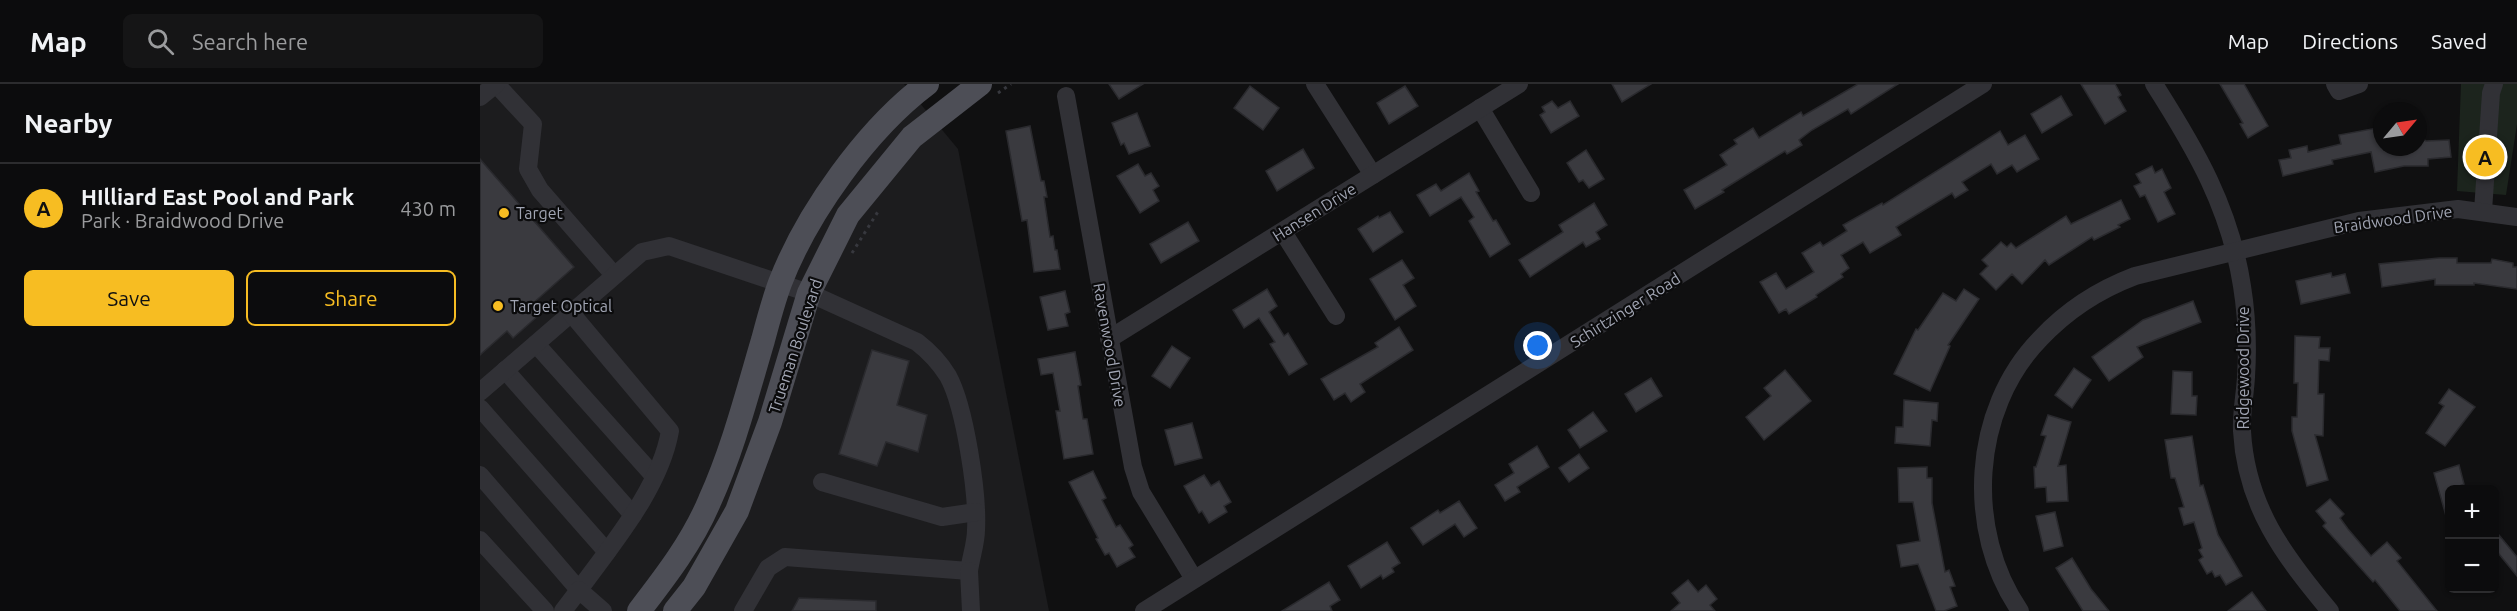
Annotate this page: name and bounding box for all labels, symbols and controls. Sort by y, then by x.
search box [123,14,543,68]
icon: search [144,25,177,58]
text: Map [30,26,87,57]
text: Search here [192,29,308,54]
text: Map [2228,29,2269,53]
text: Directions [2302,29,2398,53]
text: Saved [2431,29,2487,53]
north arrow [2373,102,2427,156]
text: Nearby [24,109,112,138]
pin: A [2466,134,2504,180]
street label: Hansen Drive [1269,179,1359,245]
text: HIlliard East Pool and Park [81,184,354,209]
text: A [36,197,51,220]
text: 430 m [400,197,456,220]
street label: Braidwood Drive [2333,202,2453,236]
place label: Target [516,204,564,222]
marker: Target [497,206,511,220]
text: Park · Braidwood Drive [81,209,284,232]
street label: Schirtzinger Road [1567,269,1683,351]
button: Save [24,270,234,326]
button: Share [246,270,456,326]
street label: Trueman Boulevard [765,276,825,416]
street label: Ravenwood Drive [1090,281,1130,409]
place label: Target Optical [510,297,612,315]
marker: Target Optical [491,299,505,313]
street label: Ridgewood Drive [2234,306,2252,430]
your location [1523,331,1552,360]
map controls [2445,485,2499,593]
button: + [2445,485,2499,539]
button: − [2445,539,2499,593]

